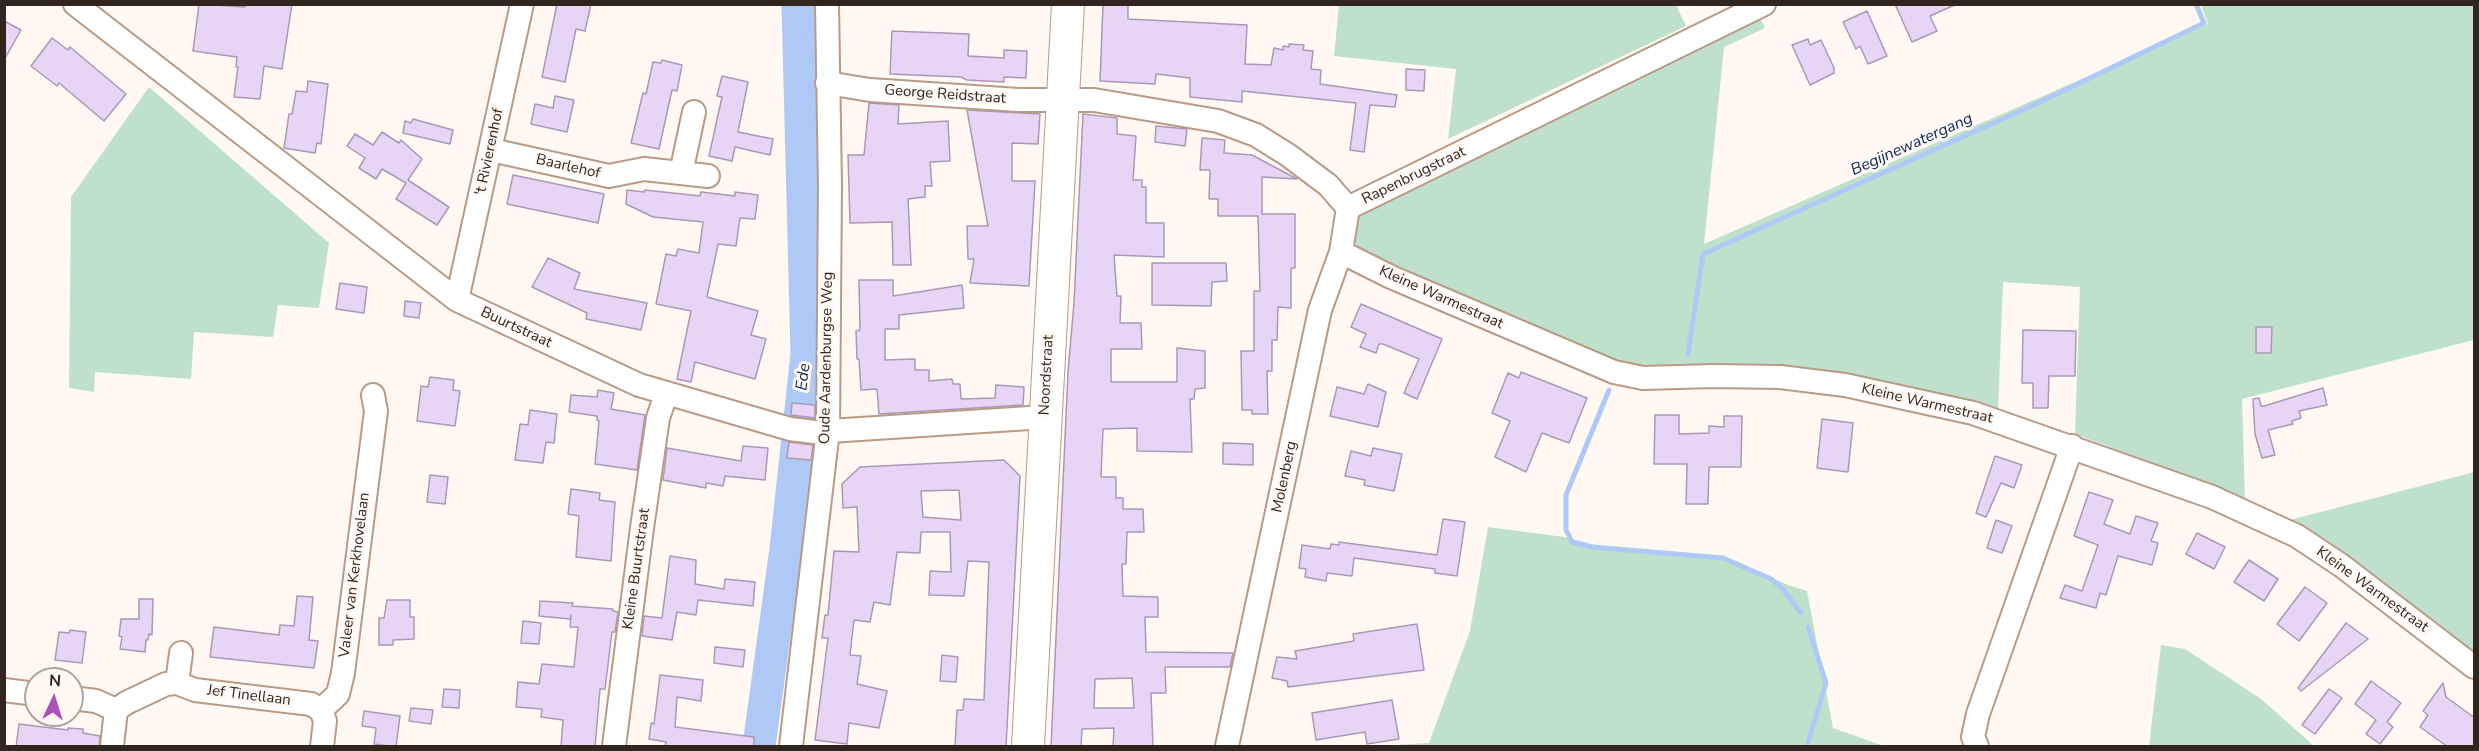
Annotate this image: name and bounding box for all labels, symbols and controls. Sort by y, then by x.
street label: George Reidstraat [884,82,1006,108]
street label: 't Rivierenhof [472,107,508,197]
water label: Begijnewatergang [1848,109,1976,181]
street label: Rapenbrugstraat [1359,143,1469,209]
street label: Baarlehof [534,151,602,183]
street label: Kleine Warmestraat [1376,262,1506,334]
street label: Oude Aardenburgse Weg [816,272,838,444]
street label: Buurtstraat [477,304,555,352]
street label: Noordstraat [1036,334,1058,416]
water label: Ede [793,362,815,392]
street label: Kleine Warmestraat [1860,380,1994,428]
street label: Molenberg [1269,440,1301,514]
street label: Valeer van Kerkhovelaan [336,491,374,659]
street label: Kleine Buurtstraat [620,507,654,631]
street label: Kleine Warmestraat [2312,543,2432,637]
north arrow [24,667,84,727]
text: N [48,670,62,692]
street label: Jef Tinellaan [206,682,292,710]

